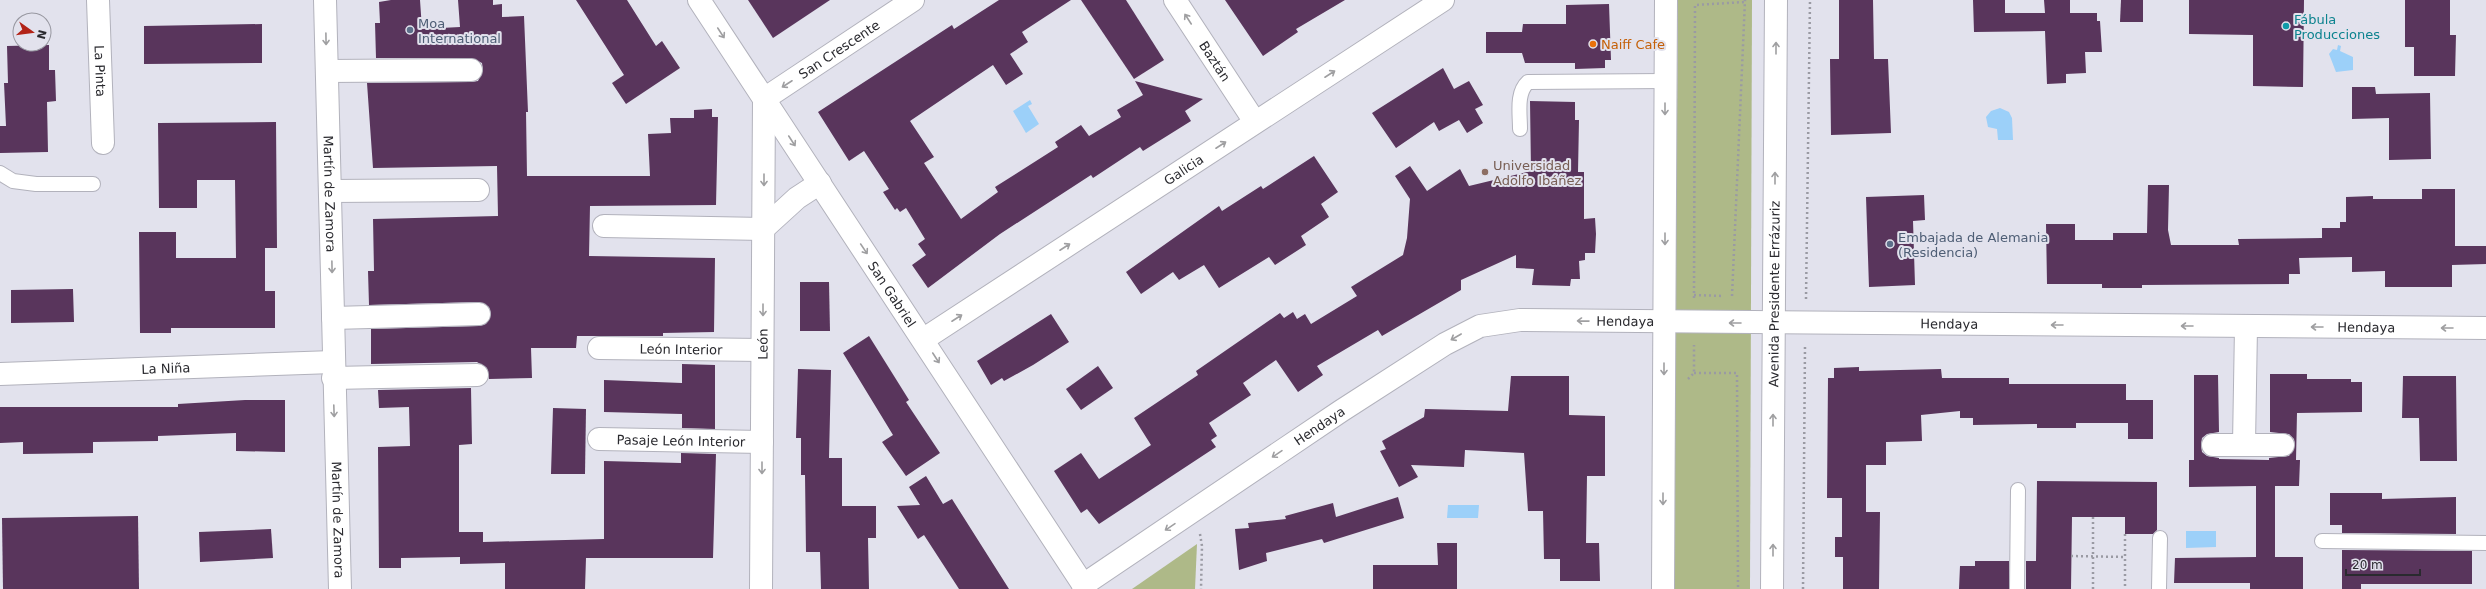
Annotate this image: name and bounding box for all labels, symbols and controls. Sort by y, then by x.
north arrow [12,12,52,52]
place label: Fábula Producciones [2294,12,2380,42]
one-way arrow [1184,14,1192,25]
place label: Moa International [418,16,501,46]
street label: San Crescente [796,17,882,81]
marker: Fábula Producciones [2281,21,2291,31]
marker: Moa International [405,25,415,35]
one-way arrow [717,27,725,38]
text: N [34,28,49,40]
one-way arrow [323,32,330,45]
place label: Naiff Cafe [1601,37,1665,52]
street label: Baztán [1196,38,1234,84]
marker: Naiff Cafe [1588,39,1598,49]
one-way arrow [1772,42,1780,55]
street label: La Pinta [92,45,109,97]
one-way arrow [1324,70,1335,78]
one-way arrow [782,79,793,88]
one-way arrow [1661,102,1669,115]
street label: Martín de Zamora [321,135,339,253]
one-way arrow [788,135,796,146]
one-way arrow [1215,141,1226,149]
street label: Galicia [1161,151,1206,188]
place label: Universidad Adolfo Ibáñez [1493,158,1581,188]
marker: Universidad Adolfo Ibáñez [1480,167,1490,177]
one-way arrow [1771,172,1779,185]
one-way arrow [760,173,768,186]
street label: Avenida Presidente Errázuriz [1766,201,1782,387]
place label: Embajada de Alemania (Residencia) [1898,230,2048,260]
one-way arrow [1661,232,1668,245]
marker: Embajada de Alemania (Residencia) [1885,239,1895,249]
one-way arrow [1059,242,1071,250]
one-way arrow [860,244,868,255]
street label: San Gabriel [865,258,919,330]
one-way arrow [328,260,336,273]
one-way arrow [759,303,767,316]
street label: Hendaya [1596,313,1654,329]
one-way arrow [951,314,962,322]
street label: Hendaya [1920,316,1978,331]
one-way arrow [1577,317,1590,324]
one-way arrow [1729,319,1742,327]
street label: Hendaya [2337,319,2395,335]
one-way arrow [2051,321,2064,329]
one-way arrow [2181,322,2194,330]
one-way arrow [2311,323,2324,331]
one-way arrow [2441,324,2454,332]
street label: León [755,328,770,360]
one-way arrow [1450,334,1462,342]
street label: León Interior [639,341,723,357]
one-way arrow [932,352,940,363]
street label: La Niña [141,360,191,376]
one-way arrow [1660,362,1668,375]
street label: Hendaya [1291,403,1347,448]
one-way arrow [330,404,338,417]
one-way arrow [1769,414,1777,427]
street label: Pasaje León Interior [617,432,746,449]
one-way arrow [1272,450,1283,458]
street label: Martín de Zamora [329,461,347,578]
one-way arrow [758,461,766,474]
one-way arrow [1659,492,1667,505]
one-way arrow [1164,523,1175,531]
one-way arrow [1769,544,1777,557]
scale bar [2346,551,2420,577]
text: 20 m [2352,558,2383,572]

